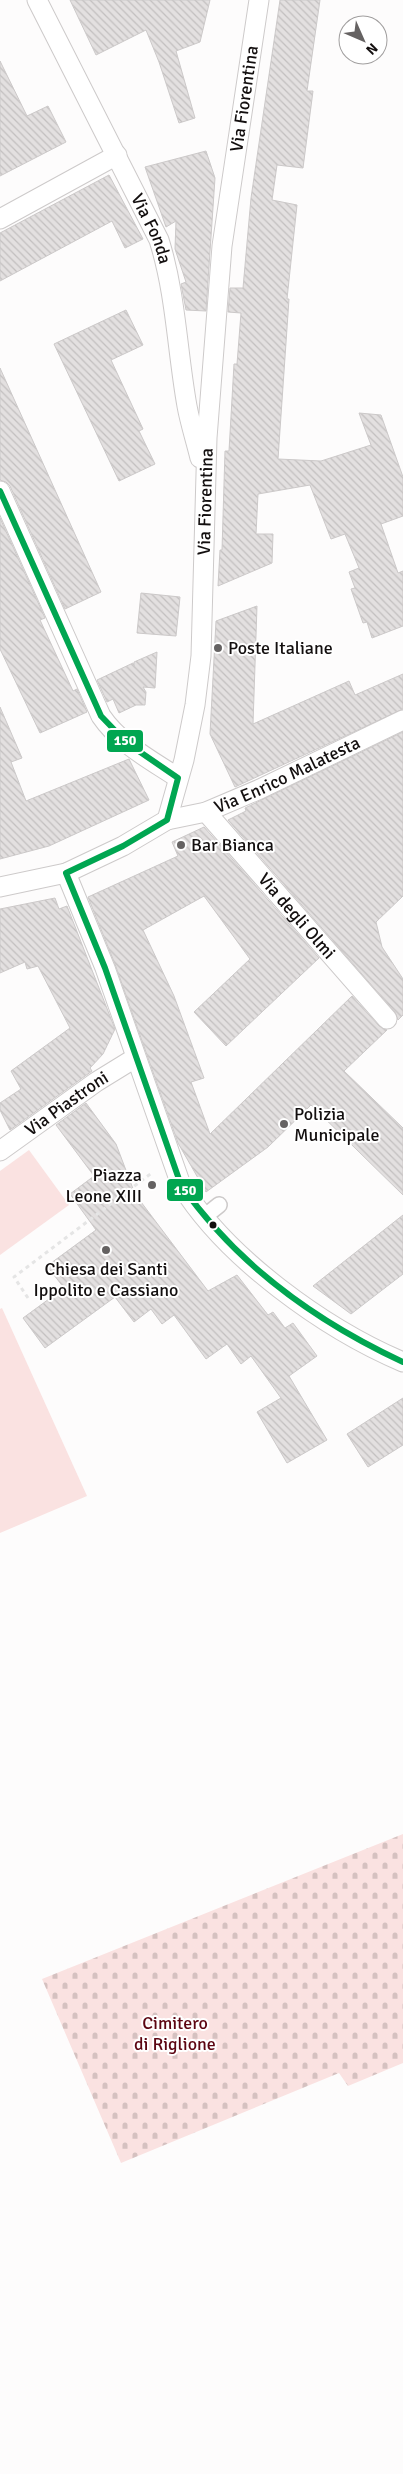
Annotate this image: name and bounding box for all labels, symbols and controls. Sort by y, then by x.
north arrow [338,15,388,65]
text: N [362,39,381,58]
street label: Via Fiorentina [225,44,263,154]
street label: Via Fonda [126,190,176,266]
street label: Via Fiorentina [193,448,218,556]
place label: Poste Italiane [228,637,333,659]
marker: Poste Italiane [212,642,224,654]
line badge: 150 [106,729,144,753]
street label: Via Enrico Malatesta [211,731,364,818]
text: 150 [114,732,137,749]
place label: Bar Bianca [191,834,274,856]
marker: Bar Bianca [175,839,187,851]
street label: Via degli Olmi [253,868,340,963]
street label: Via Piastroni [21,1066,112,1140]
place label: Polizia Municipale [294,1103,379,1146]
marker: Polizia Municipale [278,1118,290,1130]
place label: Piazza Leone XIII [65,1164,142,1207]
line badge: 150 [166,1178,204,1202]
marker: Piazza Leone XIII [146,1179,158,1191]
text: 150 [174,1182,197,1199]
unlabelled marker [208,1220,218,1230]
marker: Chiesa dei Santi Ippolito e Cassiano [100,1244,112,1256]
place label: Chiesa dei Santi Ippolito e Cassiano [34,1258,178,1301]
park label: Cimitero di Riglione [134,2012,216,2055]

